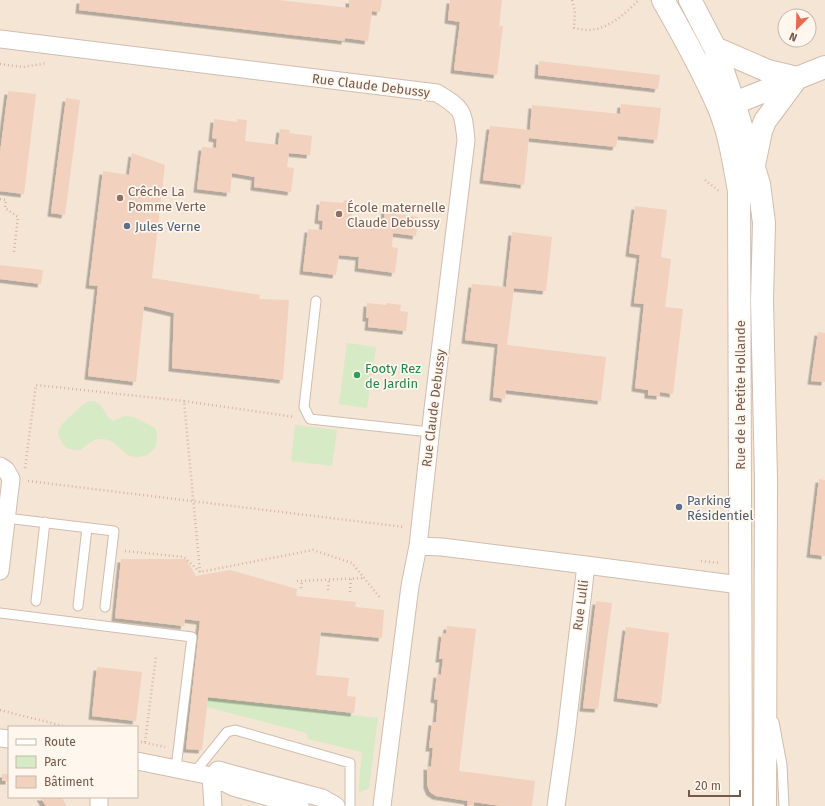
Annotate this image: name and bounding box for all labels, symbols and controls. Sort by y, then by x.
north arrow [777,8,817,48]
text: N [787,29,799,44]
street label: Rue Claude Debussy [311,71,431,100]
place label: Crêche La Pomme Verte [128,184,206,214]
marker: Crêche La Pomme Verte [115,193,125,203]
place label: École maternelle Claude Debussy [347,200,446,230]
marker: École maternelle Claude Debussy [334,209,344,219]
place label: Jules Verne [135,219,201,234]
marker: Jules Verne [122,221,132,231]
street label: Rue de la Petite Hollande [733,320,748,470]
street label: Rue Claude Debussy [419,348,448,468]
place label: Footy Rez de Jardin [365,361,421,391]
marker: Footy Rez de Jardin [352,370,362,380]
place label: Parking Résidentiel [687,493,753,523]
marker: Parking Résidentiel [674,502,684,512]
street label: Rue Lulli [570,579,591,631]
legend [8,726,138,798]
text: Route [44,735,76,749]
text: Parc [44,755,67,769]
scale bar [689,772,740,798]
text: Bâtiment [44,775,94,789]
text: 20 m [695,779,721,793]

